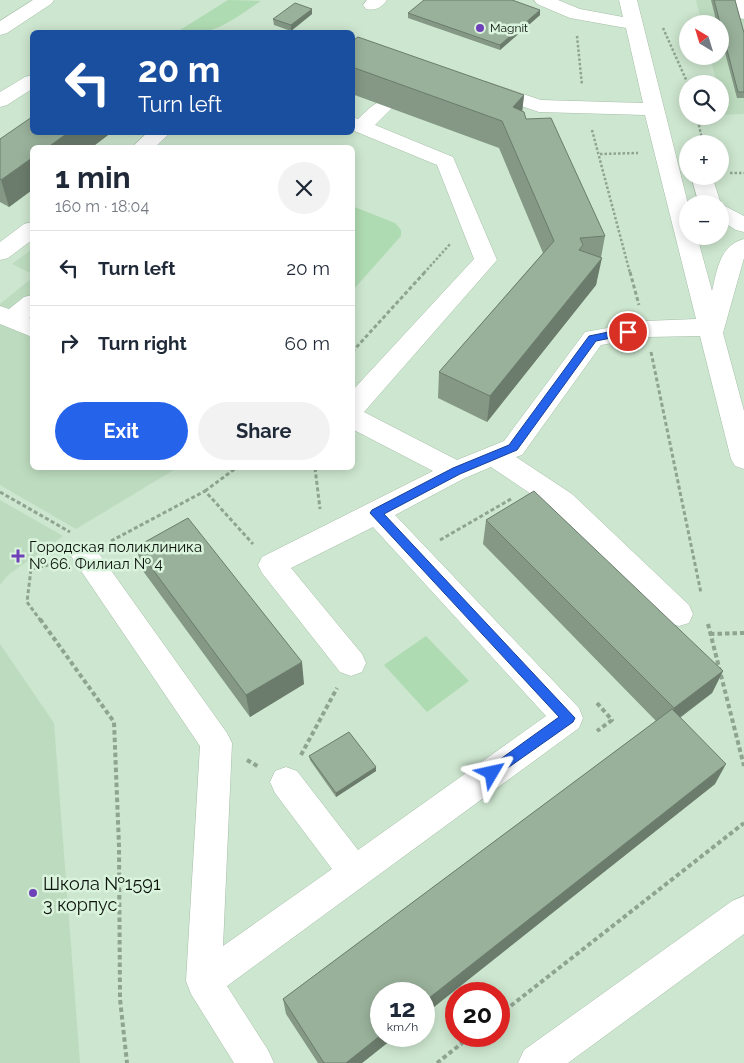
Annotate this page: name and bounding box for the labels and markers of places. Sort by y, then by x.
place label: Magnit [490,21,528,35]
marker: Magnit [474,22,486,34]
pin [607,311,649,353]
place label: Городская поликлиника № 66. Филиал № 4 [29,538,202,573]
marker: Городская поликлиника № 66. Филиал № 4 [11,549,25,563]
place label: Школа №1591 3 корпус [43,873,161,915]
marker: Школа №1591 3 корпус [27,887,39,899]

